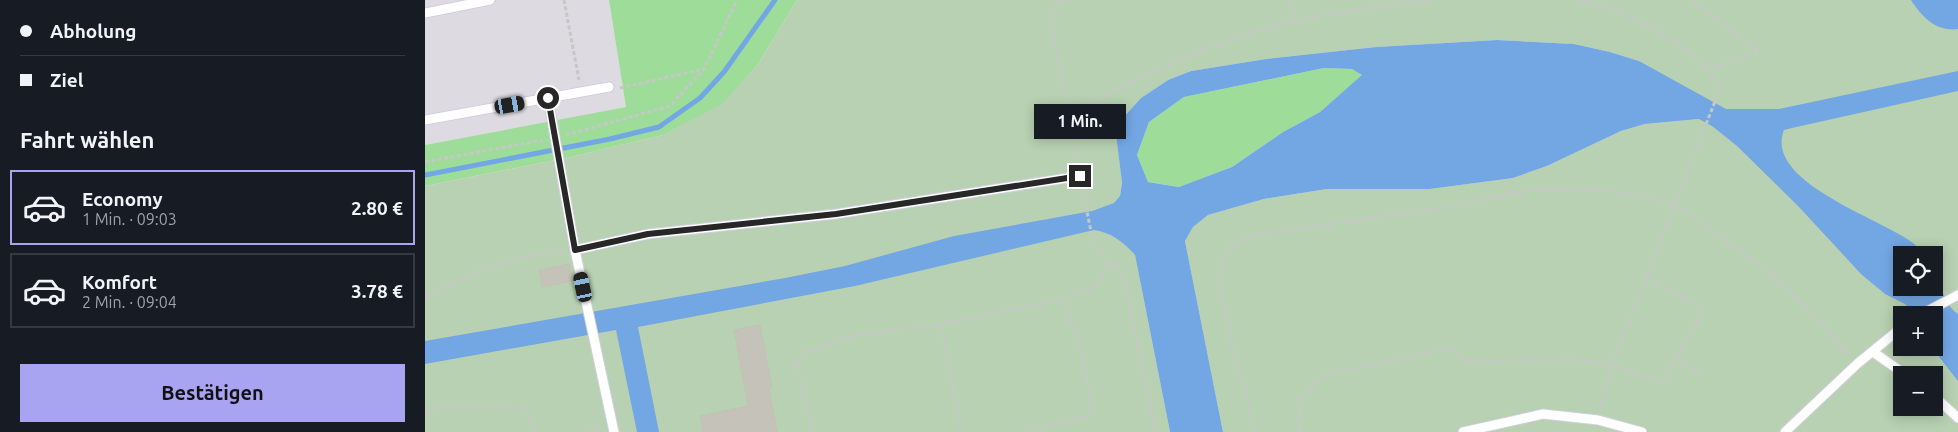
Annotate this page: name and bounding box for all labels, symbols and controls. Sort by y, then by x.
text: Abholung [50,20,136,42]
text: Ziel [50,69,84,91]
route start [537,87,559,109]
car [493,95,526,115]
callout: 1 Min. [1034,104,1126,138]
text: 1 Min. [1058,112,1102,130]
text: Fahrt wählen [20,127,154,152]
route end [1069,165,1091,187]
icon: car [22,185,67,230]
text: Economy [82,188,163,210]
text: 2.80 € [351,197,403,219]
text: 1 Min. · 09:03 [82,210,177,228]
map controls [1893,246,1943,416]
button: locate [1893,246,1943,296]
icon: car [22,268,67,313]
text: Komfort [82,271,157,293]
car [572,271,593,303]
text: 3.78 € [351,280,403,302]
text: 2 Min. · 09:04 [82,293,177,311]
button: + [1893,306,1943,356]
button: Bestätigen [20,364,405,422]
button: − [1893,366,1943,416]

